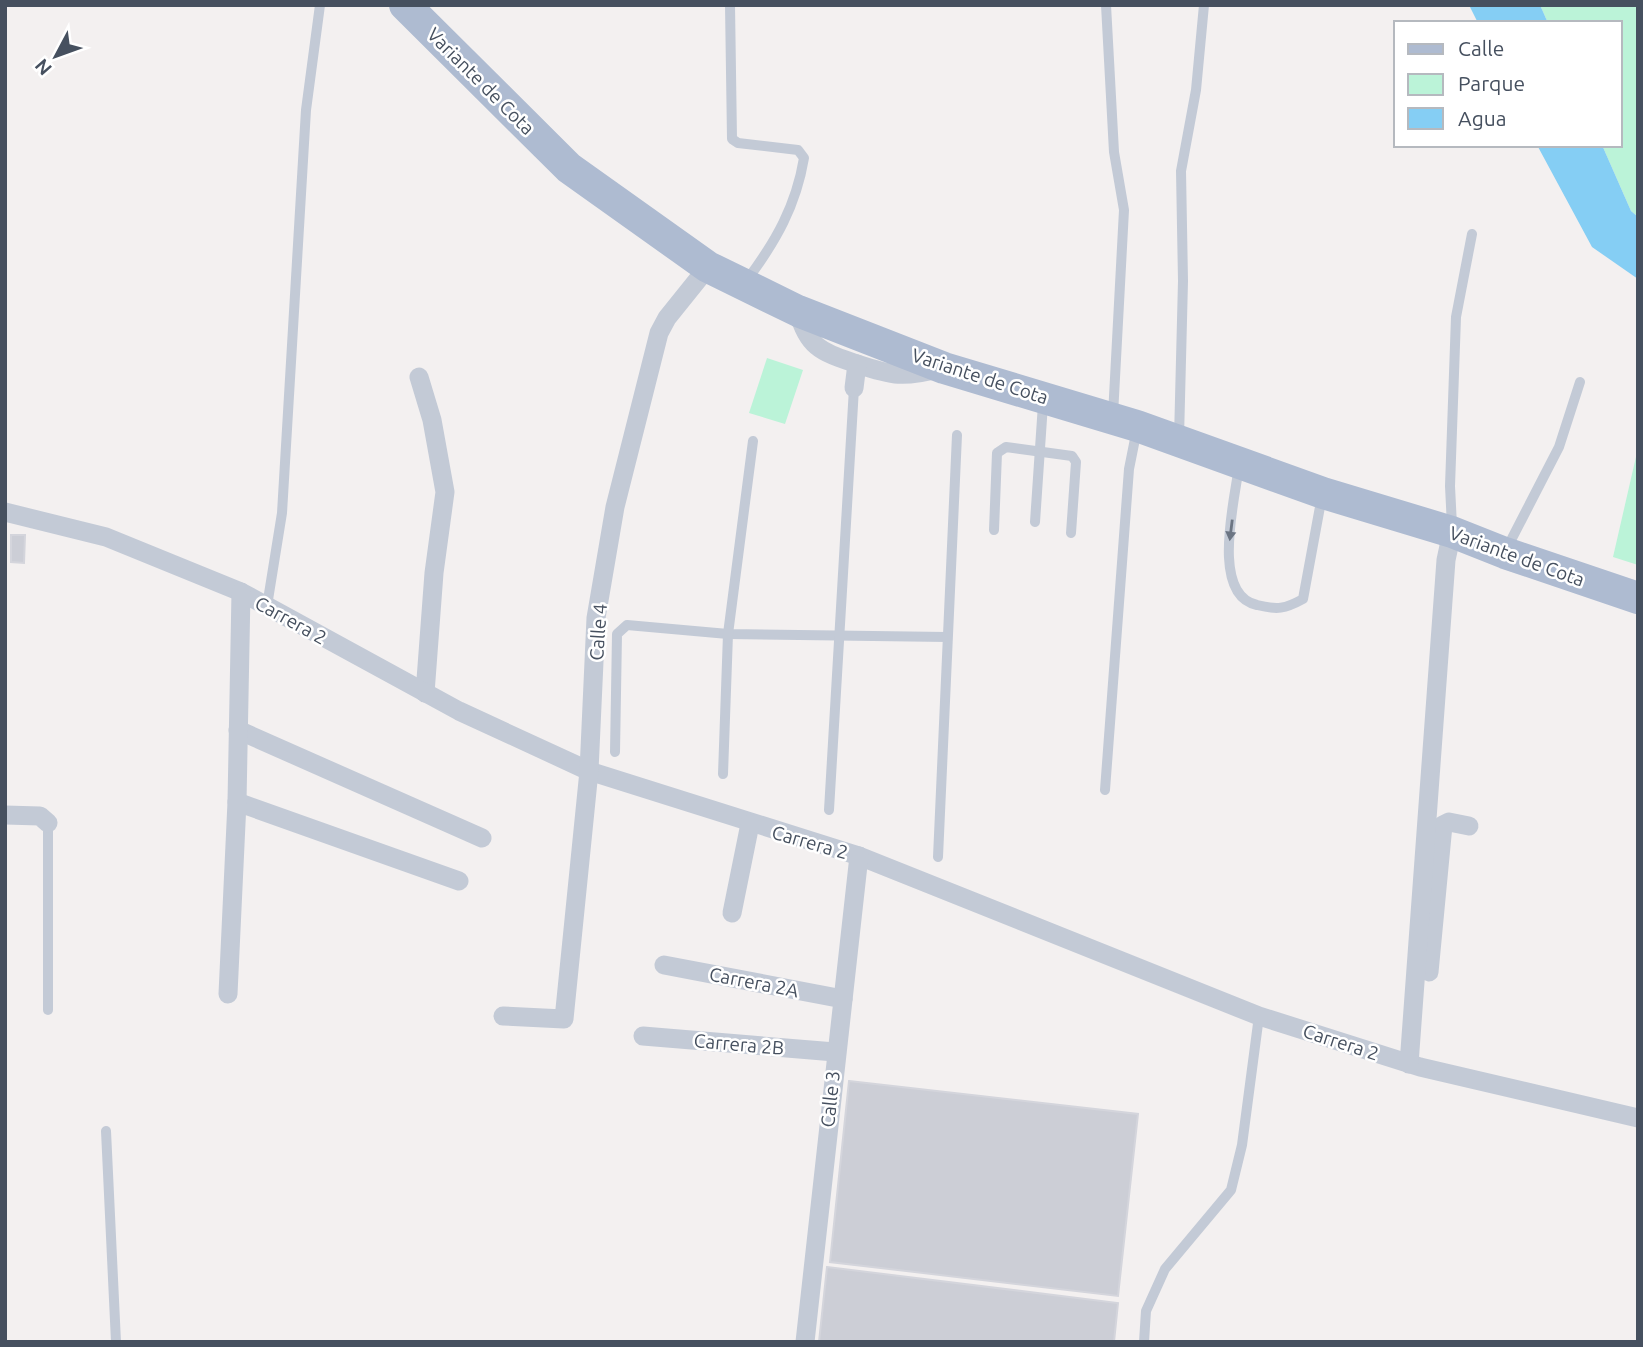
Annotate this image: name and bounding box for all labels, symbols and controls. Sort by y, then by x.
north arrow [21,21,91,91]
legend [1394,21,1622,147]
street label: Variante de Cota [423,23,539,139]
text: Calle [1458,36,1504,60]
text: N [30,55,56,80]
text: Parque [1458,71,1525,95]
text: Agua [1458,106,1507,130]
street label: Variante de Cota [909,344,1051,408]
one-way arrow [1226,519,1237,541]
street label: Variante de Cota [1446,521,1588,591]
street label: Carrera 2 [251,591,331,649]
street label: Calle 4 [585,603,611,661]
street label: Carrera 2 [769,821,851,863]
street label: Carrera 2A [707,963,801,1002]
street label: Carrera 2 [1300,1019,1382,1065]
street label: Carrera 2B [693,1029,785,1059]
street label: Calle 3 [816,1070,844,1128]

